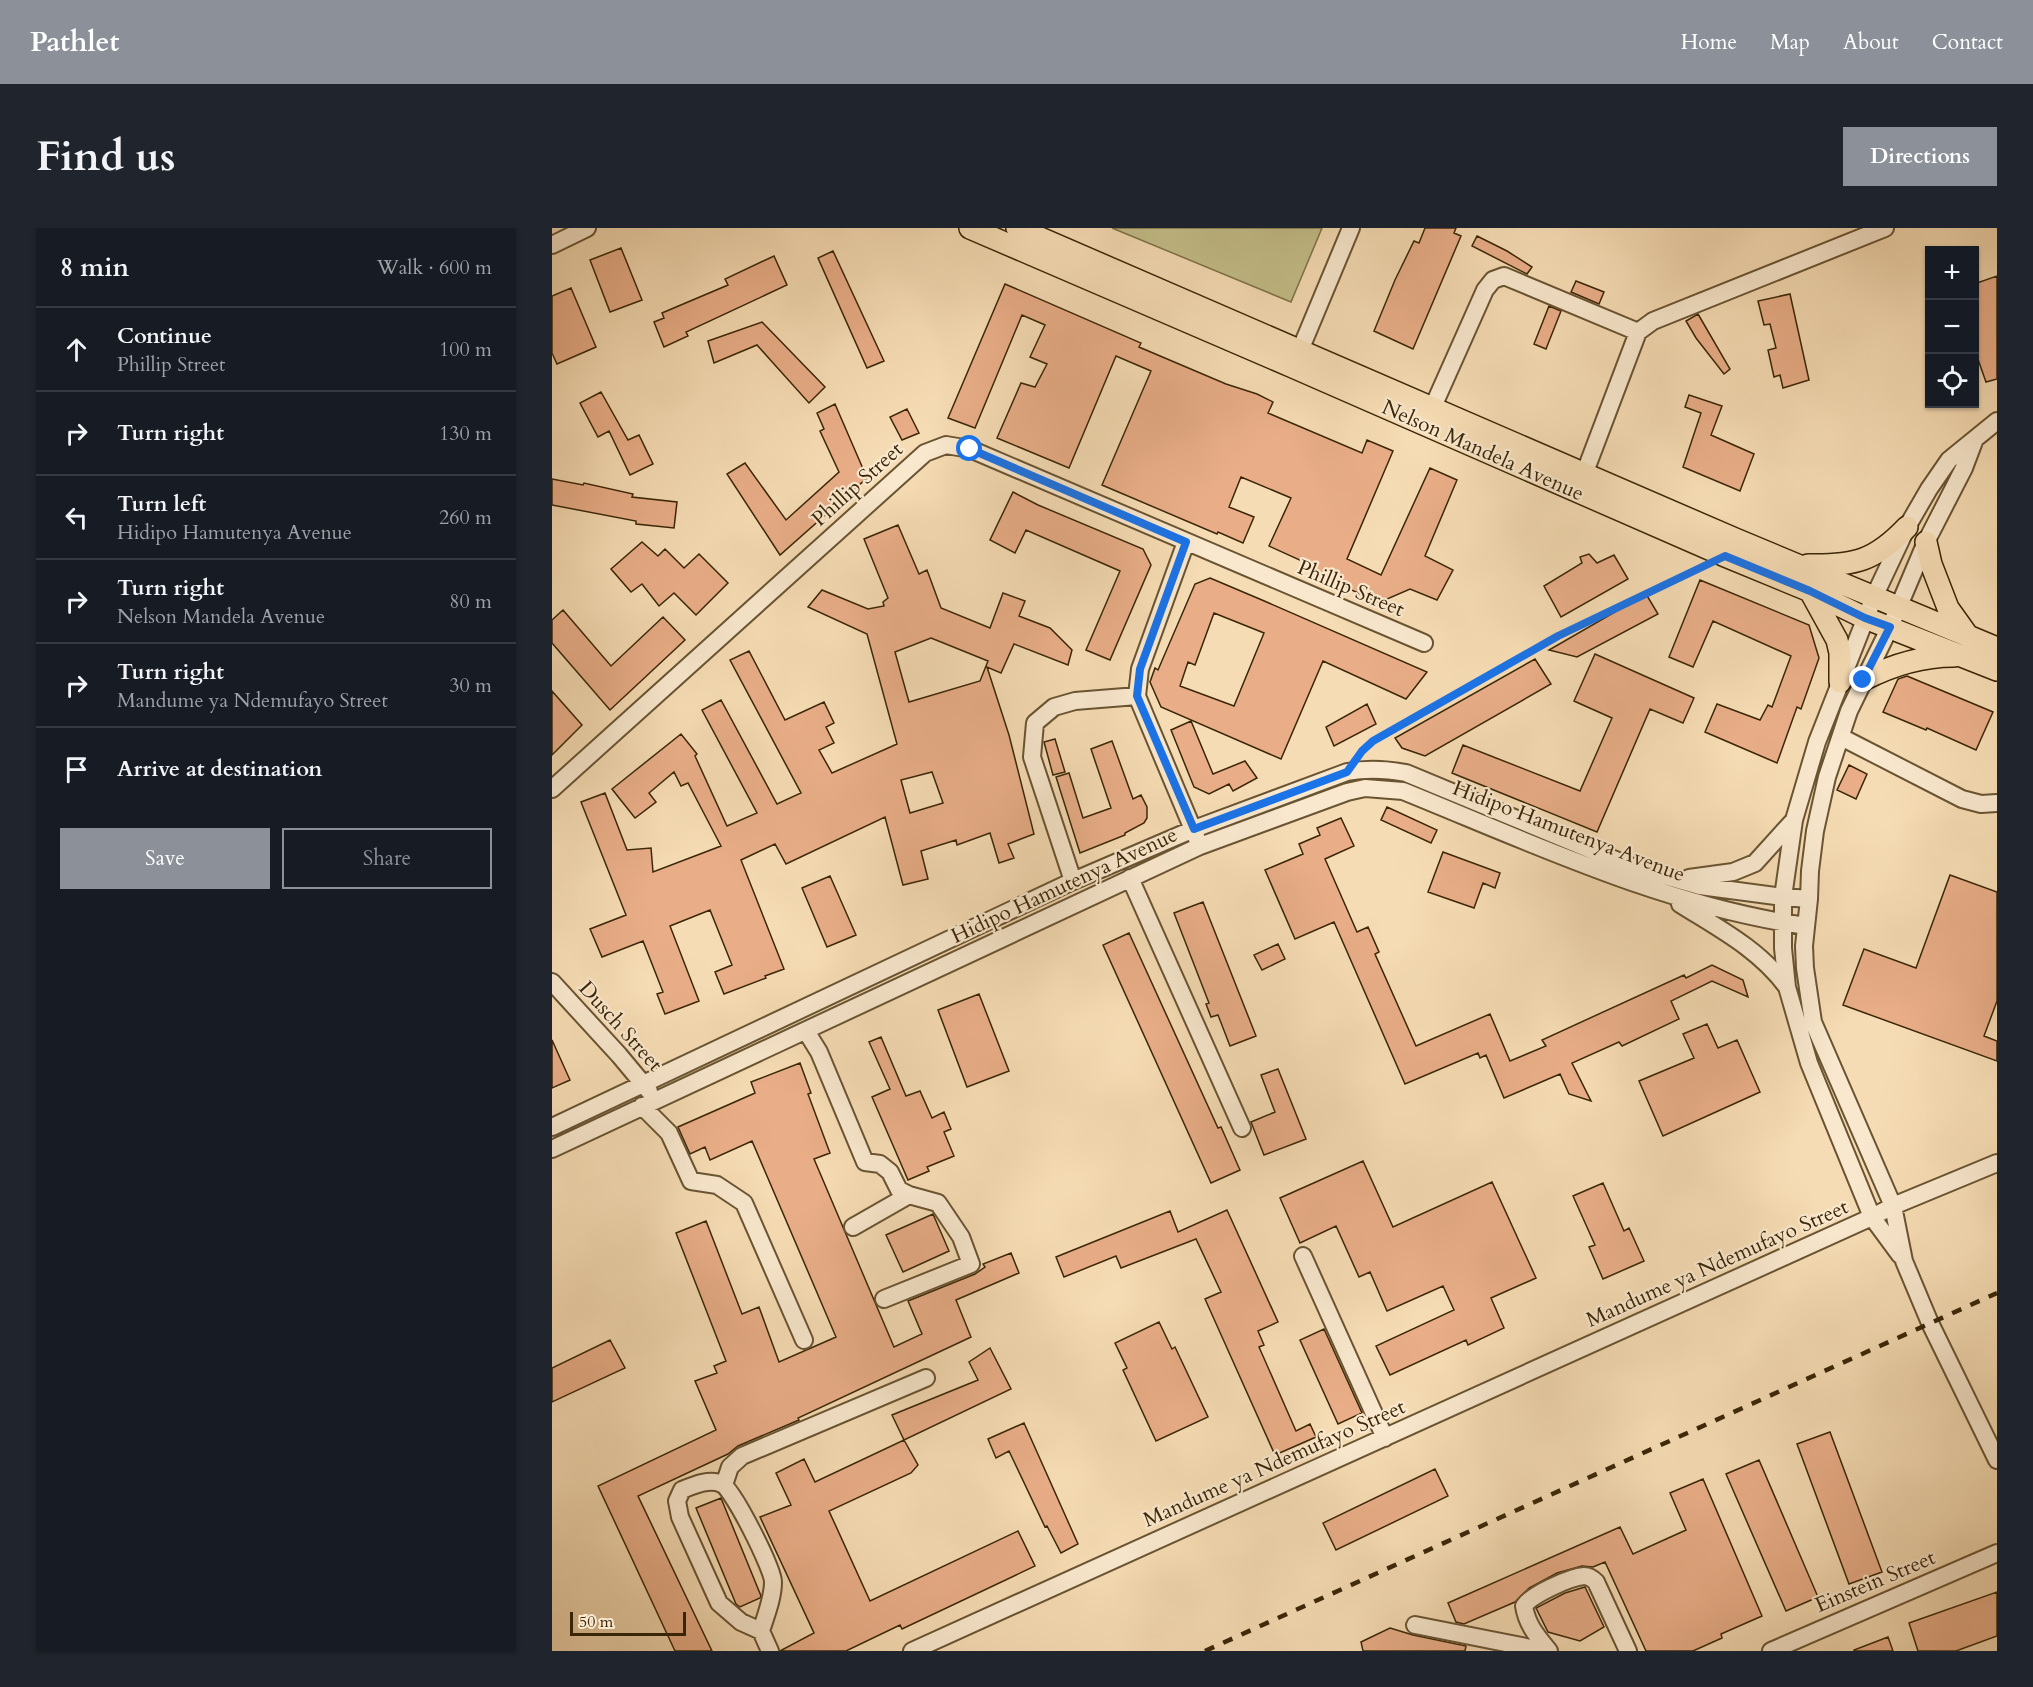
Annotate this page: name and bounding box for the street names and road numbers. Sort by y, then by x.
street label: Nelson Mandela Avenue [1377,393,1588,508]
street label: Phillip Street [805,435,910,533]
street label: Phillip Street [1293,553,1409,624]
street label: Hidipo Hamutenya Avenue [1448,774,1689,889]
street label: Hidipo Hamutenya Avenue [946,820,1182,951]
street label: Dusch Street [572,975,669,1078]
street label: Mandume ya Ndemufayo Street [1581,1192,1853,1335]
street label: Mandume ya Ndemufayo Street [1138,1392,1410,1535]
street label: Einstein Street [1811,1543,1940,1620]

